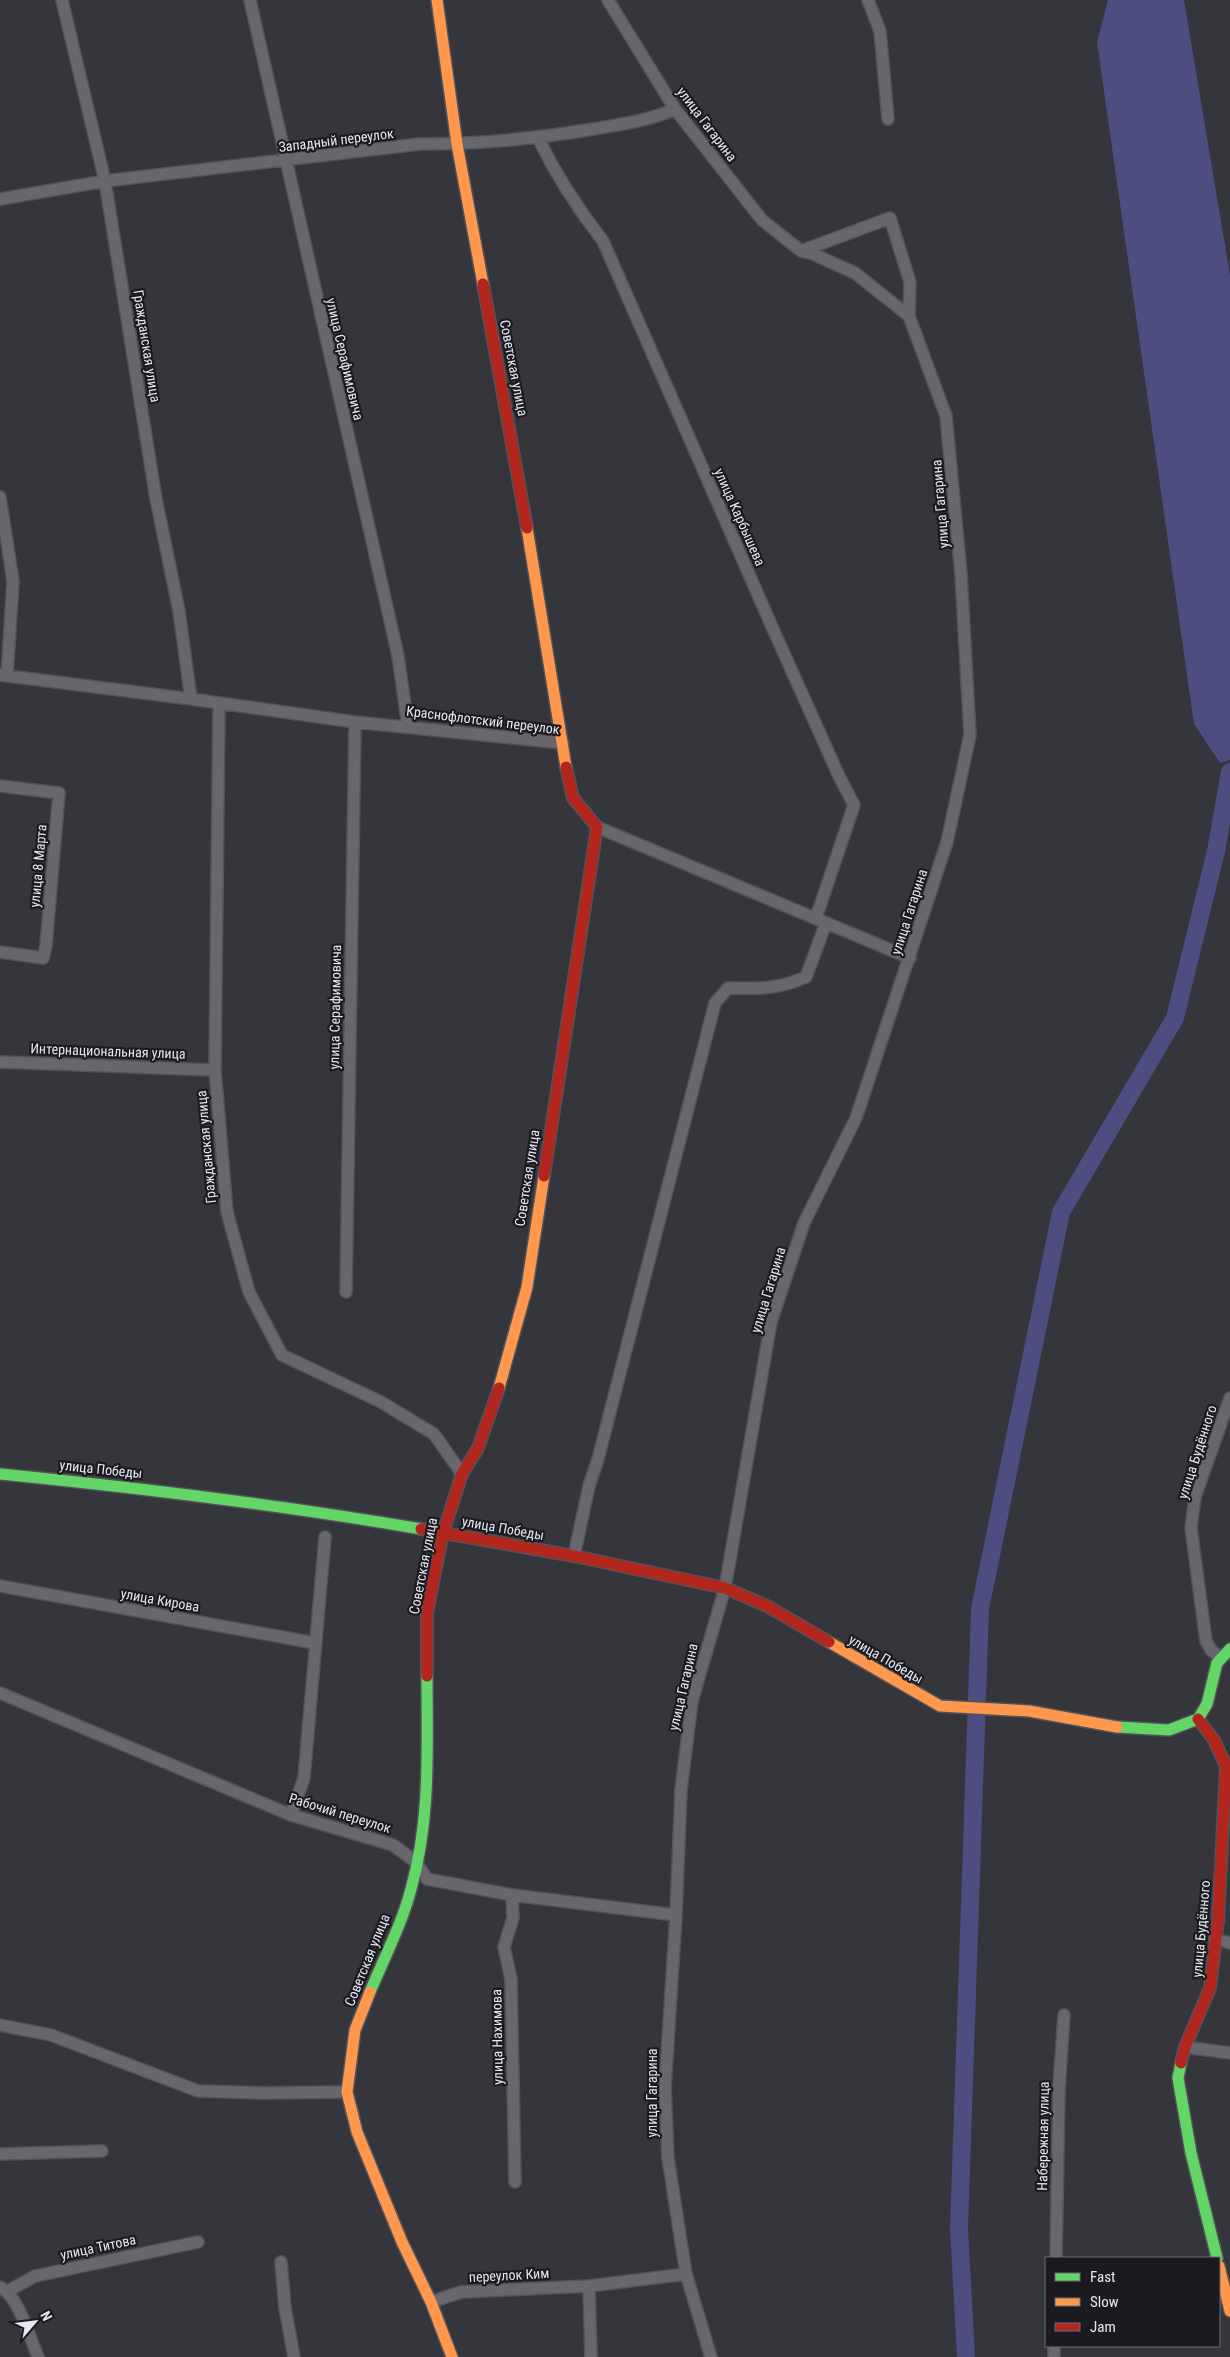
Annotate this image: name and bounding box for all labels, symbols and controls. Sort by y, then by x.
street label: улица Гагарина [674,84,740,164]
street label: Западный переулок [278,125,395,155]
street label: Гражданская улица [130,289,164,403]
street label: улица Серафимовича [323,296,367,422]
street label: Советская улица [497,319,531,417]
street label: улица Гагарина [928,459,952,549]
street label: улица Карбышева [711,466,769,568]
street label: Краснофлотский переулок [405,703,561,737]
street label: улица 8 Марта [26,824,50,908]
street label: улица Гагарина [888,867,930,957]
street label: улица Серафимовича [326,944,344,1070]
street label: Интернациональная улица [30,1040,186,1062]
street label: Гражданская улица [193,1090,219,1204]
street label: Советская улица [511,1129,543,1227]
street label: улица Гагарина [747,1245,789,1335]
street label: улица Будённого [1174,1403,1220,1501]
street label: улица Победы [59,1457,143,1481]
street label: улица Победы [461,1513,545,1543]
street label: Советская улица [406,1517,440,1615]
street label: улица Кирова [119,1585,201,1615]
street label: улица Победы [846,1631,926,1687]
street label: улица Гагарина [665,1642,701,1732]
street label: Рабочий переулок [287,1790,393,1836]
street label: улица Будённого [1189,1880,1213,1978]
street label: Советская улица [341,1912,393,2008]
street label: улица Нахимова [488,1989,506,2085]
street label: улица Гагарина [644,2049,660,2137]
street label: Набережная улица [1034,2081,1052,2191]
street label: улица Титова [59,2231,137,2263]
legend [1045,2257,1220,2347]
street label: переулок Ким [468,2265,550,2285]
text: Fast [1090,2268,1115,2286]
text: Slow [1090,2293,1119,2311]
north arrow [10,2297,60,2347]
text: N [37,2308,56,2323]
text: Jam [1090,2318,1116,2336]

